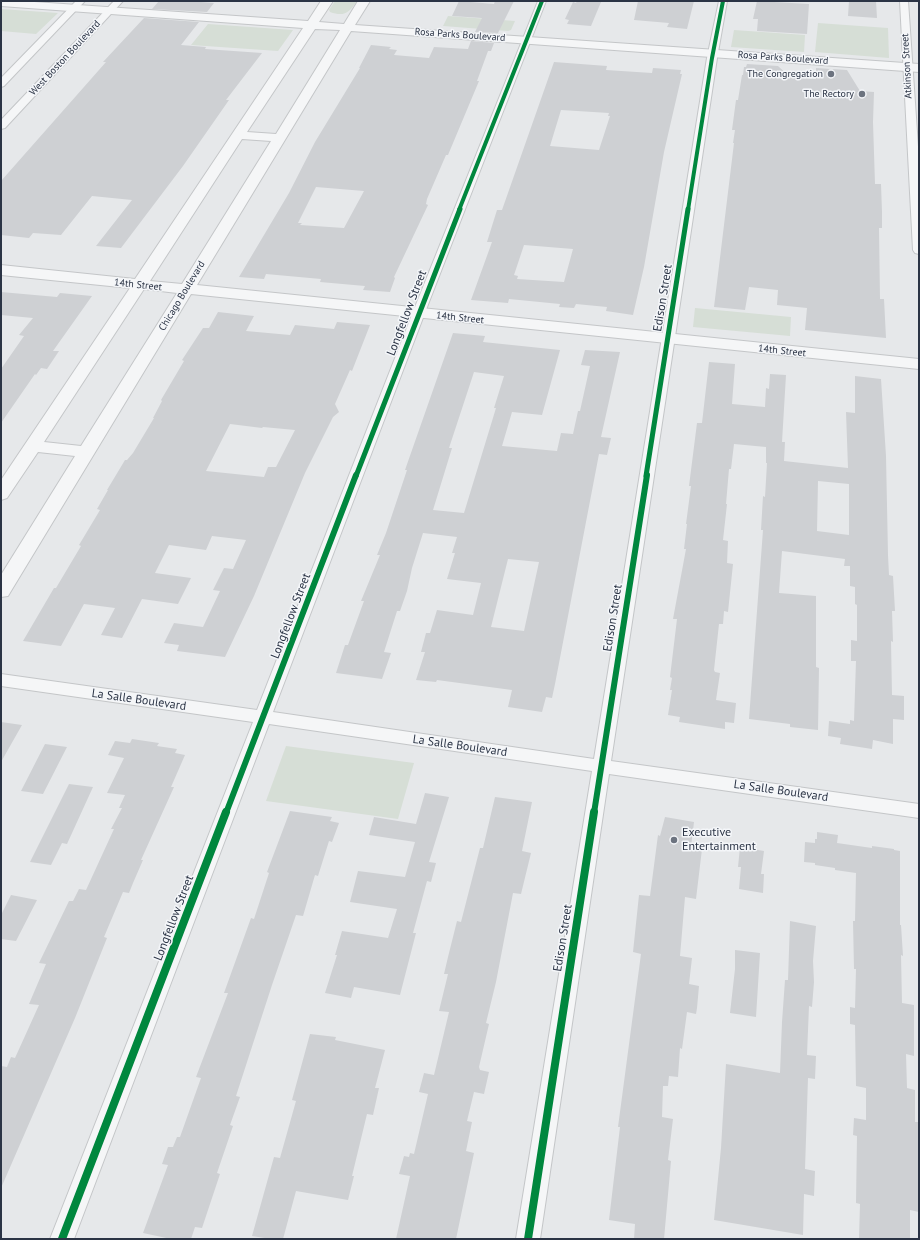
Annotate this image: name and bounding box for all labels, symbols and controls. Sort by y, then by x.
street label: West Boston Boulevard [27,18,103,98]
street label: Rosa Parks Boulevard [414,26,506,44]
street label: Atkinson Street [899,33,915,99]
street label: Rosa Parks Boulevard [737,49,829,67]
place label: The Congregation [747,68,823,80]
marker: The Congregation [826,69,836,79]
place label: The Rectory [804,88,854,100]
marker: The Rectory [857,89,867,99]
street label: Chicago Boulevard [156,259,208,333]
street label: Edison Street [651,263,675,333]
street label: Longfellow Street [384,268,430,358]
street label: 14th Street [114,277,162,293]
street label: 14th Street [436,310,484,326]
street label: 14th Street [758,343,806,359]
street label: Longfellow Street [268,571,314,661]
street label: Edison Street [601,583,625,653]
street label: La Salle Boulevard [91,686,187,714]
street label: La Salle Boulevard [412,732,508,760]
street label: La Salle Boulevard [733,777,829,805]
place label: Executive Entertainment [682,826,756,854]
marker: Executive Entertainment [669,835,679,845]
street label: Longfellow Street [151,873,197,963]
street label: Edison Street [551,903,575,973]

